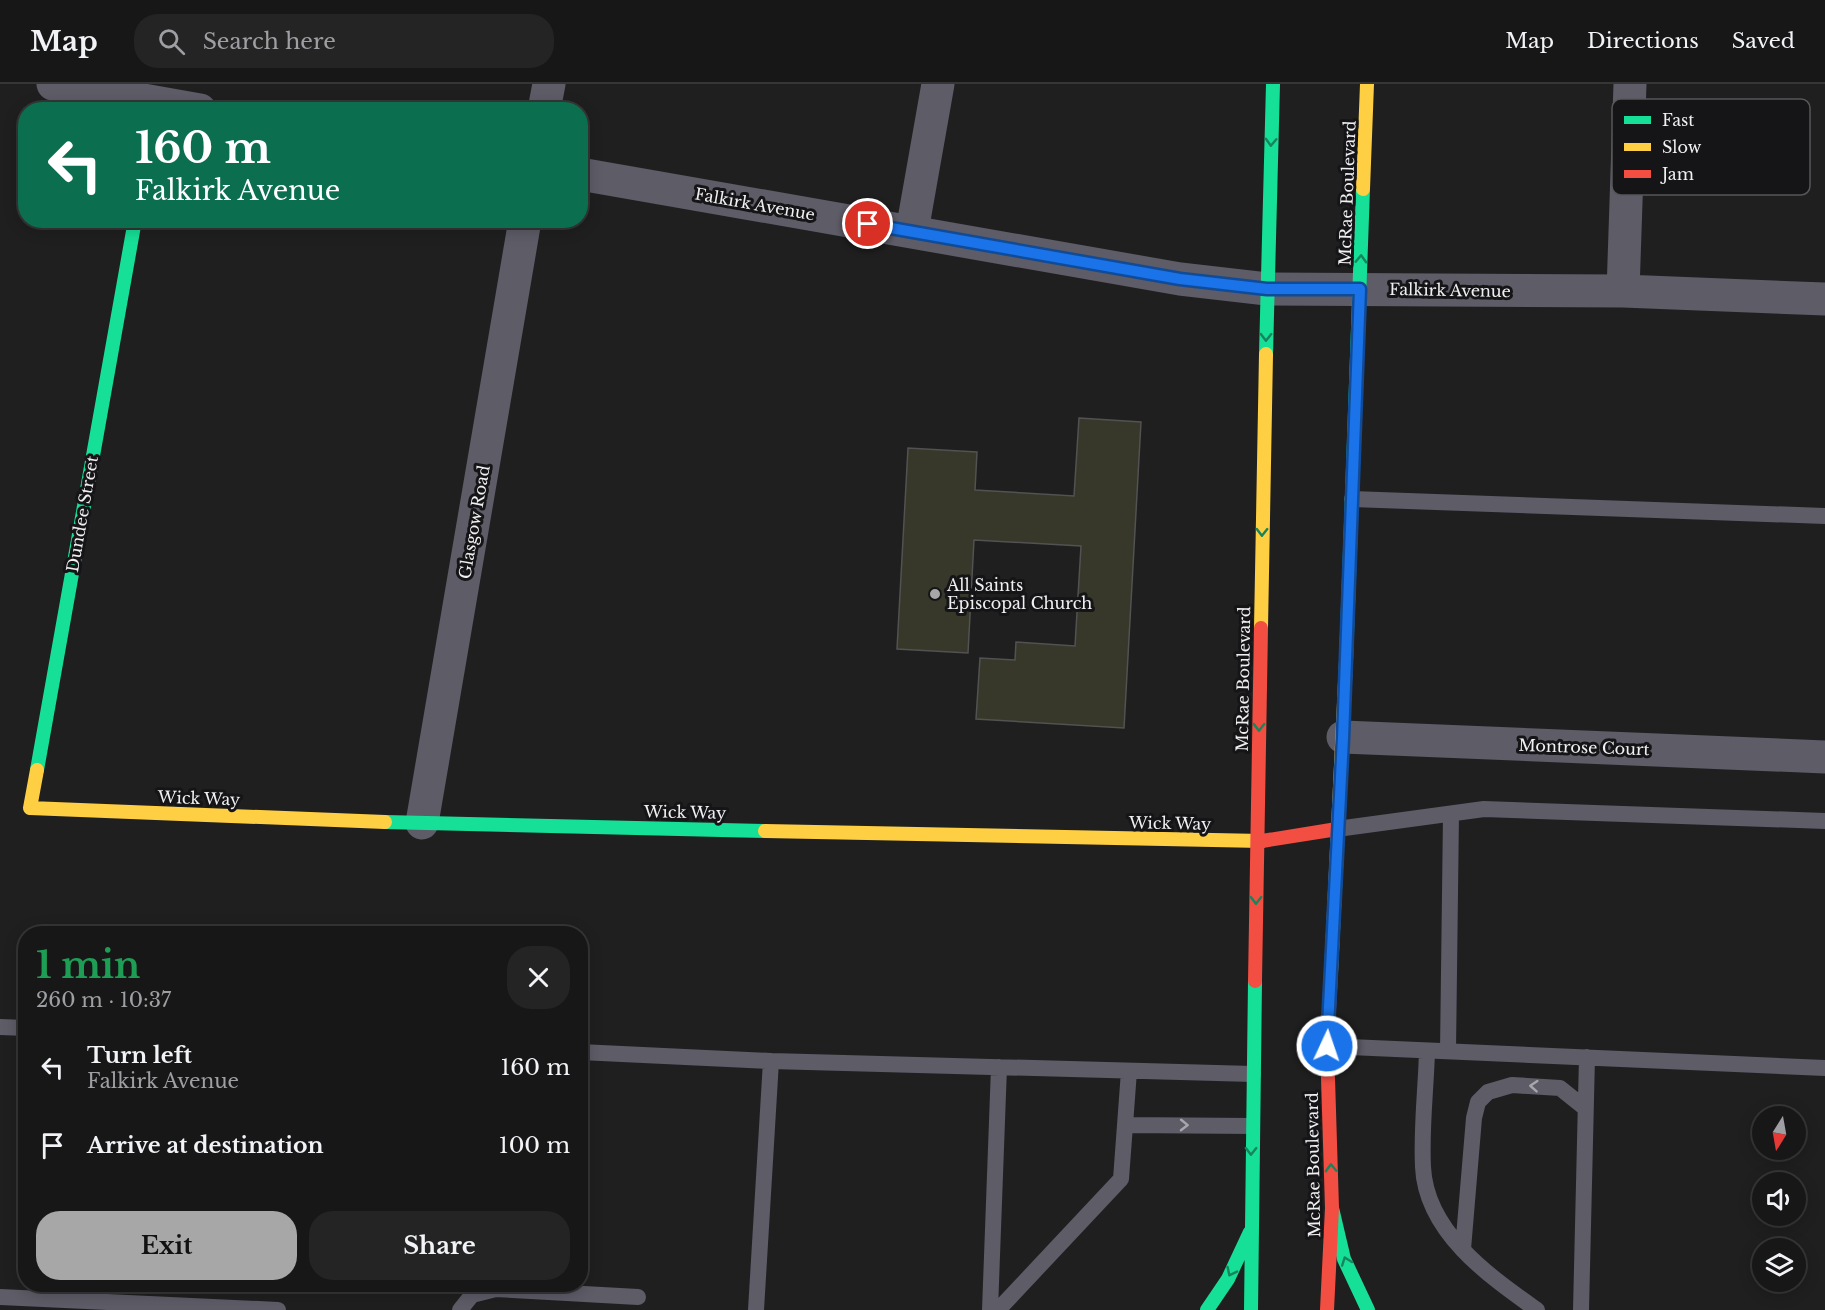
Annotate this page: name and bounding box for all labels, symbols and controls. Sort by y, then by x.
search box [134,14,554,68]
text: Map [30,24,98,59]
icon: search [155,25,188,58]
text: Search here [203,28,336,55]
text: Map [1505,28,1554,54]
text: Directions [1587,28,1699,54]
text: Saved [1732,28,1795,54]
legend [1612,99,1810,195]
text: Fast [1662,110,1694,130]
street label: McRae Boulevard [1334,120,1360,266]
text: 160 m [135,122,271,174]
icon: left [36,126,114,204]
text: Slow [1662,137,1702,157]
one-way arrow [1265,138,1278,147]
text: Jam [1660,164,1694,184]
text: Falkirk Avenue [135,174,340,207]
street label: Falkirk Avenue [693,184,817,224]
pin [842,198,893,249]
icon: arrive [851,207,884,240]
one-way arrow [1354,255,1367,264]
street label: Falkirk Avenue [1389,279,1511,301]
one-way arrow [1260,333,1272,342]
street label: Dundee Street [62,454,102,574]
street label: Glasgow Road [454,463,494,580]
one-way arrow [1256,528,1268,537]
place label: All Saints Episcopal Church [946,575,1092,613]
marker: All Saints Episcopal Church [928,587,942,601]
street label: McRae Boulevard [1232,606,1254,752]
one-way arrow [1252,723,1265,732]
street label: Montrose Court [1518,735,1650,759]
street label: Wick Way [156,787,241,809]
street label: Wick Way [643,801,727,823]
street label: Wick Way [1128,812,1212,834]
one-way arrow [1250,896,1262,905]
text: 1 min [36,943,140,988]
button: close [507,946,570,1009]
text: 260 m · 10:37 [36,988,171,1012]
position arrow [1295,1014,1359,1078]
text: Turn left [87,1042,192,1069]
icon: left [36,1051,69,1084]
text: 160 m [500,1054,570,1081]
text: Falkirk Avenue [87,1069,239,1093]
one-way arrow [1529,1080,1538,1093]
street label: McRae Boulevard [1302,1092,1324,1238]
north arrow [1752,1106,1806,1160]
map controls [1752,1106,1806,1292]
one-way arrow [1179,1119,1188,1132]
icon: arrive [36,1129,69,1162]
text: Arrive at destination [87,1132,324,1159]
text: 100 m [499,1132,570,1159]
one-way arrow [1245,1147,1258,1156]
one-way arrow [1325,1163,1337,1172]
button: sound [1752,1172,1806,1226]
button: Exit [36,1211,297,1280]
button: Share [309,1211,570,1280]
button: layers [1752,1238,1806,1292]
one-way arrow [1340,1256,1353,1267]
one-way arrow [1227,1266,1238,1277]

